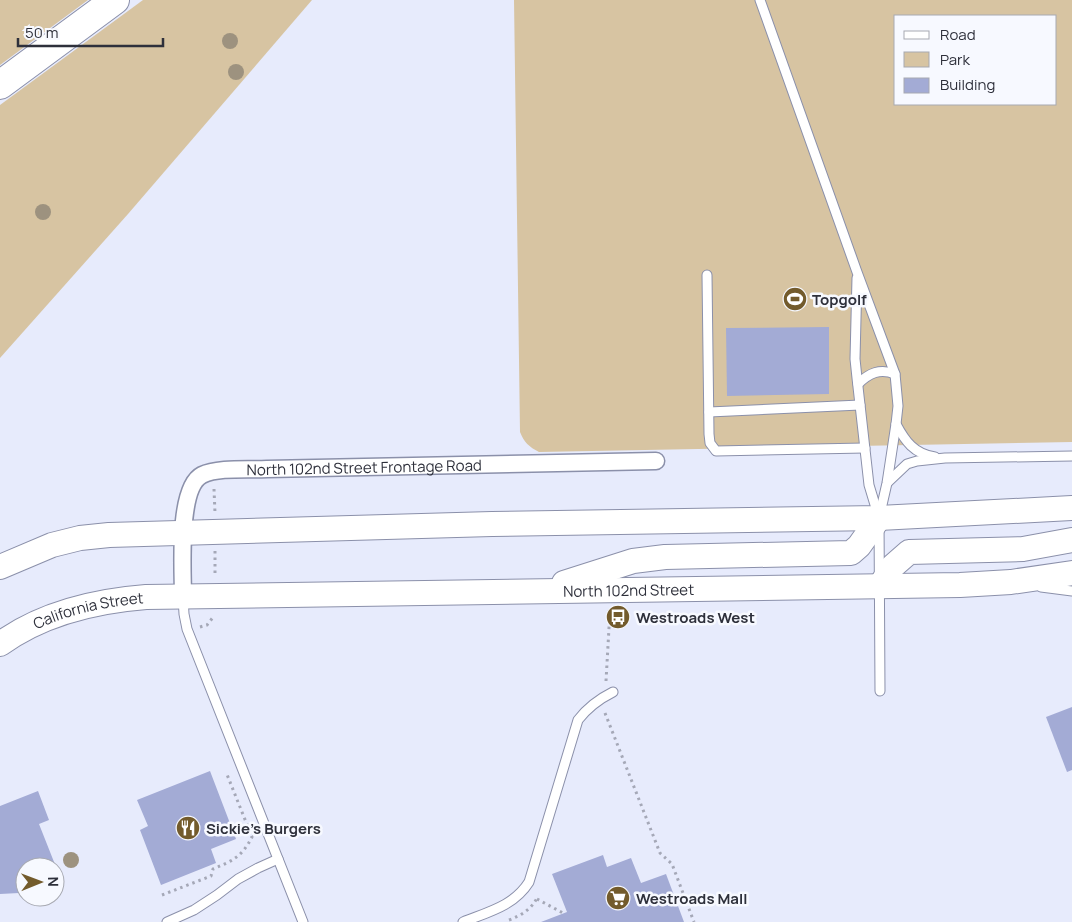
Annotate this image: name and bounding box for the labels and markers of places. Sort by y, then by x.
sports icon: Topgolf [782,286,808,312]
place label: Topgolf [812,289,867,310]
bus stop icon: Westroads West [605,604,631,630]
place label: Westroads West [636,607,755,628]
restaurant icon: Sickie's Burgers [175,815,201,841]
place label: Sickie's Burgers [206,818,321,839]
supermarket icon: Westroads Mall [605,885,631,911]
place label: Westroads Mall [636,888,747,909]

